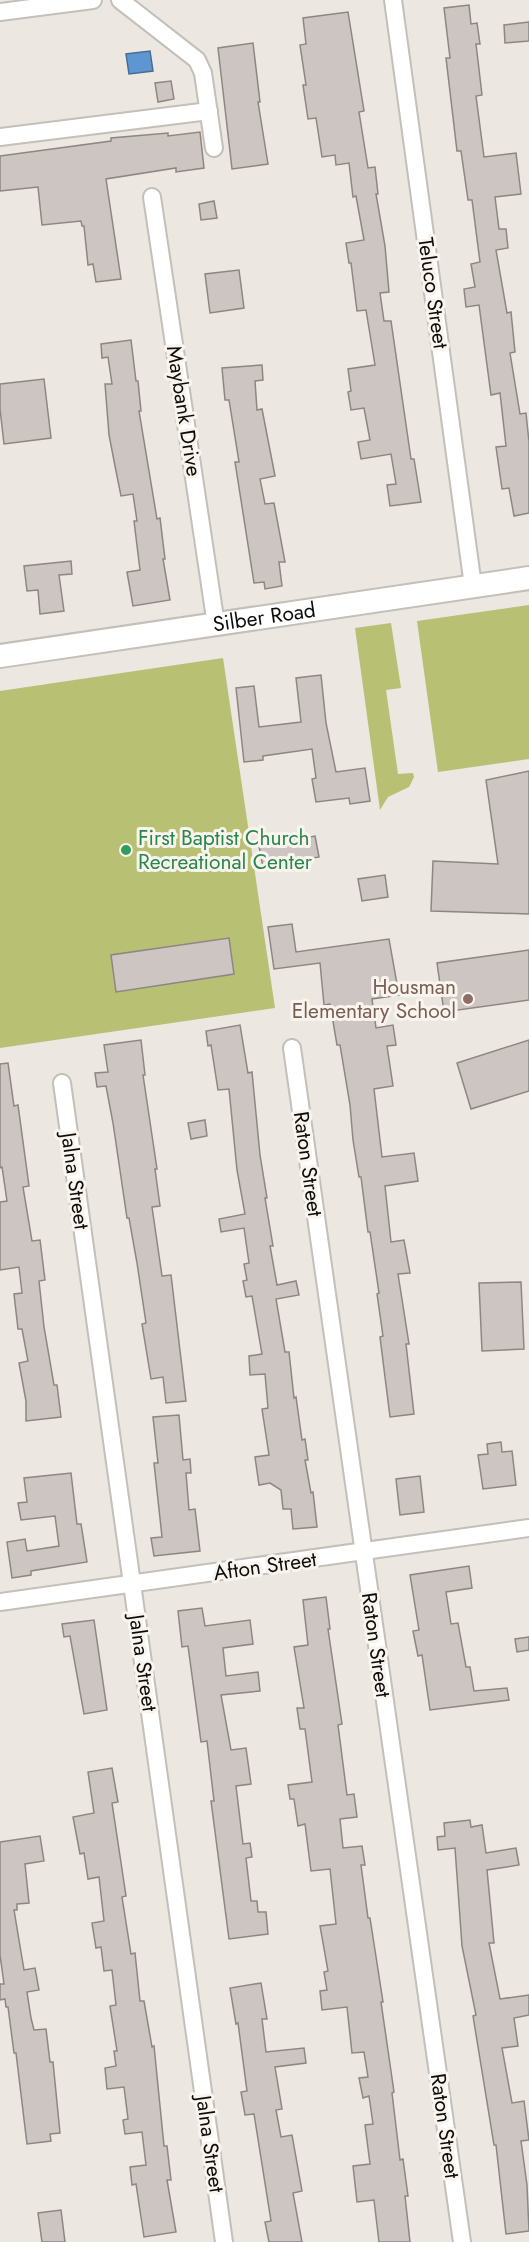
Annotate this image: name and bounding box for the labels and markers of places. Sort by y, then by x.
place label: First Baptist Church Recreational Center [138,823,313,877]
marker: First Baptist Church Recreational Center [119,843,133,857]
place label: Housman Elementary School [292,972,456,1026]
marker: Housman Elementary School [461,992,475,1006]

